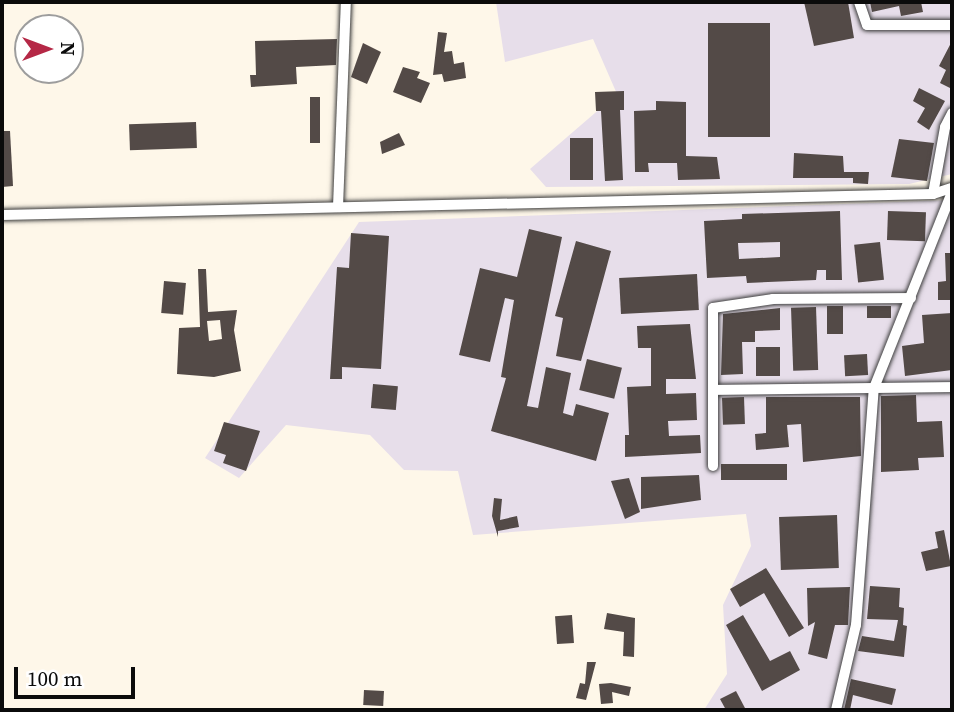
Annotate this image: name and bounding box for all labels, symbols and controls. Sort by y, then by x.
north arrow [14,14,84,84]
text: N [55,42,81,56]
scale bar [18,652,138,696]
text: 100 m [27,664,82,693]

